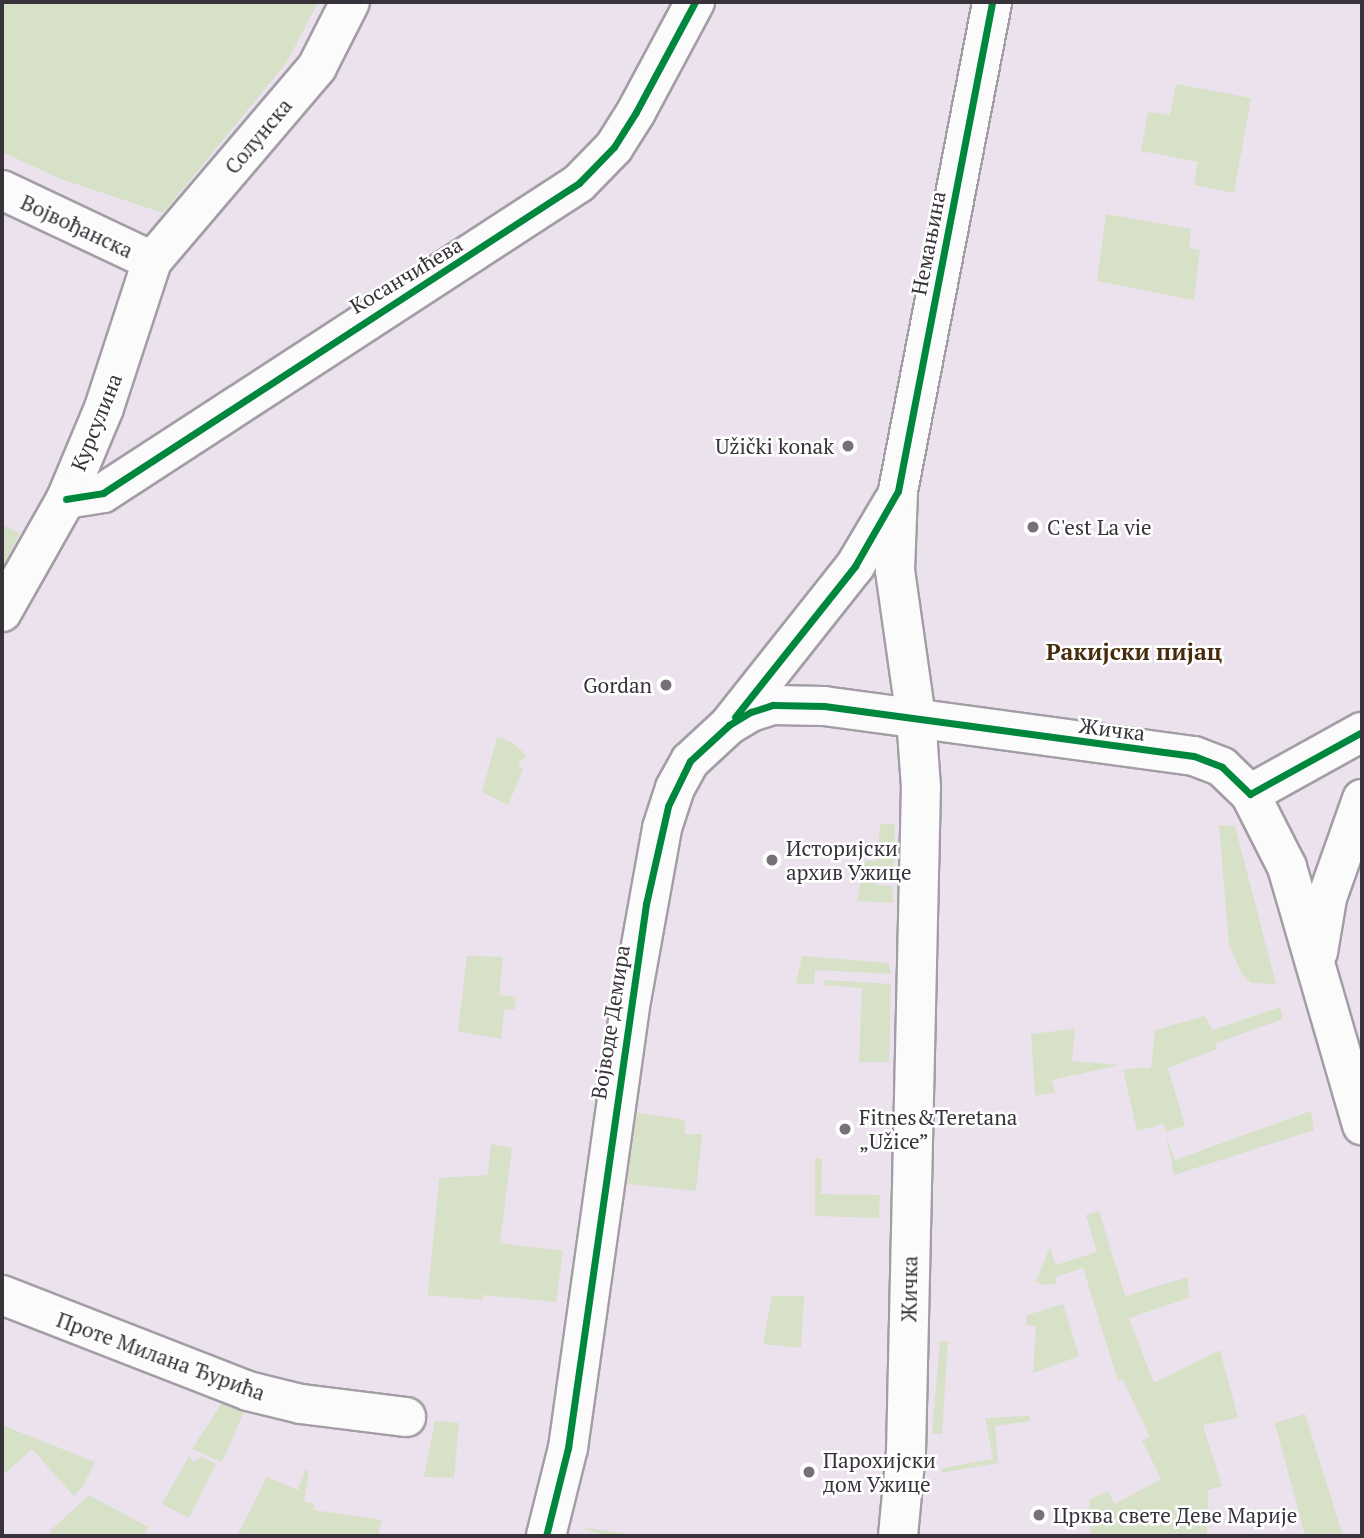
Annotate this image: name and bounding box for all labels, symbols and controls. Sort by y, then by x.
street label: Солунска [219,93,297,179]
street label: Војвођанска [17,189,137,263]
street label: Немањина [906,189,950,297]
street label: Косанчићева [345,232,467,318]
street label: Курсулина [65,370,127,474]
place label: Užički konak [715,433,834,459]
marker: Užički konak [840,438,856,454]
place label: C'est La vie [1047,514,1152,540]
marker: C'est La vie [1025,519,1041,535]
district label: Ракијски пијац [1046,638,1222,666]
place label: Gordan [583,672,652,698]
marker: Gordan [658,677,674,693]
street label: Жичка [1078,712,1146,746]
place label: Историјски архив Ужице [786,835,912,885]
marker: Историјски архив Ужице [764,852,780,868]
street label: Војводе Демира [585,943,635,1101]
place label: Fitnes&Teretana „Užice” [859,1104,1017,1154]
marker: Fitnes&Teretana „Užice” [837,1121,853,1137]
street label: Жичка [896,1256,922,1322]
street label: Проте Милана Ђурића [53,1307,269,1405]
place label: Парохијски дом Ужице [823,1447,936,1497]
marker: Парохијски дом Ужице [801,1464,817,1480]
place label: Црква свете Деве Марије [1053,1502,1297,1528]
marker: Црква свете Деве Марије [1031,1507,1047,1523]

